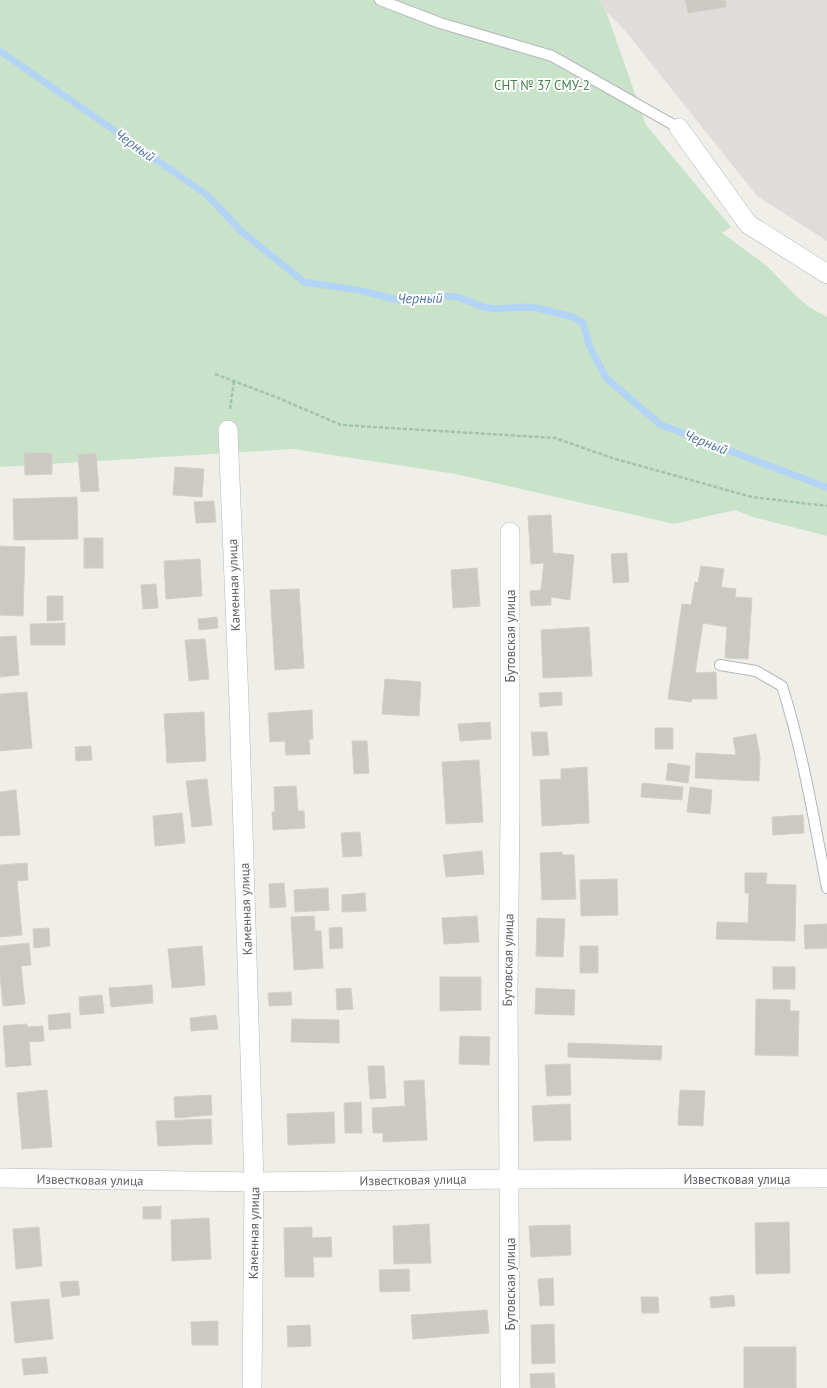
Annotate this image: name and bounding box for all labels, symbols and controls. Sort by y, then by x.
park label: СНТ № 37 СМУ-2 [494,77,590,94]
water label: Черный [111,125,159,165]
water label: Черный [397,289,443,307]
water label: Черный [682,426,730,458]
street label: Каменная улица [224,538,244,632]
street label: Бутовская улица [502,590,519,682]
street label: Каменная улица [236,862,256,956]
street label: Бутовская улица [499,913,517,1007]
street label: Известковая улица [36,1171,144,1189]
street label: Известковая улица [359,1171,467,1189]
street label: Известковая улица [683,1171,791,1188]
street label: Каменная улица [245,1187,263,1279]
street label: Бутовская улица [502,1238,519,1330]

